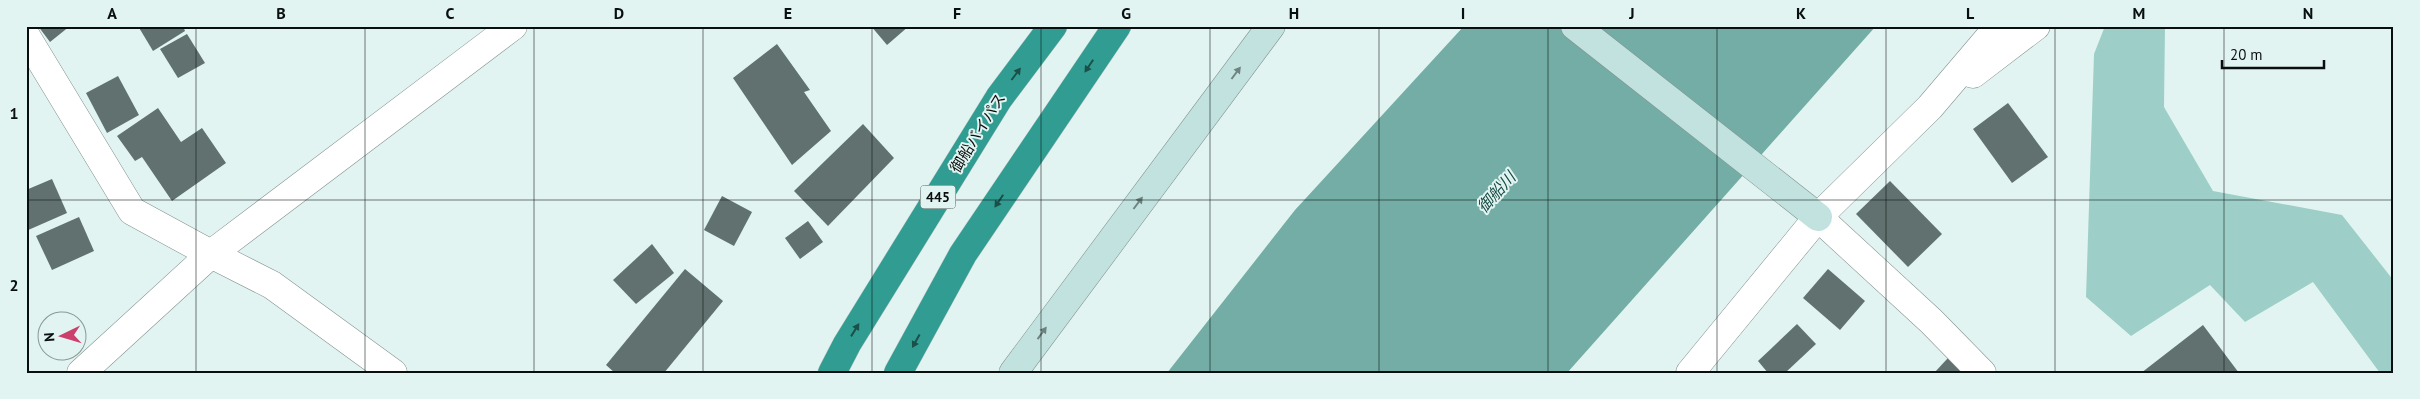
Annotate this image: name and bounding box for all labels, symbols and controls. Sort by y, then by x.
text: A [107,3,117,23]
text: B [276,3,286,23]
text: C [446,3,455,23]
text: D [614,3,624,23]
text: E [784,3,792,23]
text: F [953,3,961,23]
text: G [1121,3,1131,23]
text: H [1289,3,1299,23]
text: I [1461,3,1465,23]
text: J [1628,3,1635,23]
text: K [1796,3,1806,23]
text: L [1966,3,1975,23]
text: M [2133,3,2145,23]
text: N [2303,3,2313,23]
scale bar [2222,38,2325,70]
text: 20 m [2230,45,2263,64]
one-way arrow [1084,59,1094,73]
one-way arrow [1231,66,1241,80]
one-way arrow [1011,68,1022,81]
street label: 御船バイパス [946,90,1009,176]
text: 1 [9,103,19,123]
water label: 御船川 [1473,166,1521,217]
road number: 445 [920,186,956,208]
one-way arrow [994,194,1004,208]
one-way arrow [1133,197,1144,210]
text: 2 [9,275,19,295]
north arrow [38,312,88,362]
one-way arrow [851,324,860,337]
one-way arrow [1037,327,1047,340]
text: N [40,332,58,343]
one-way arrow [912,333,920,348]

